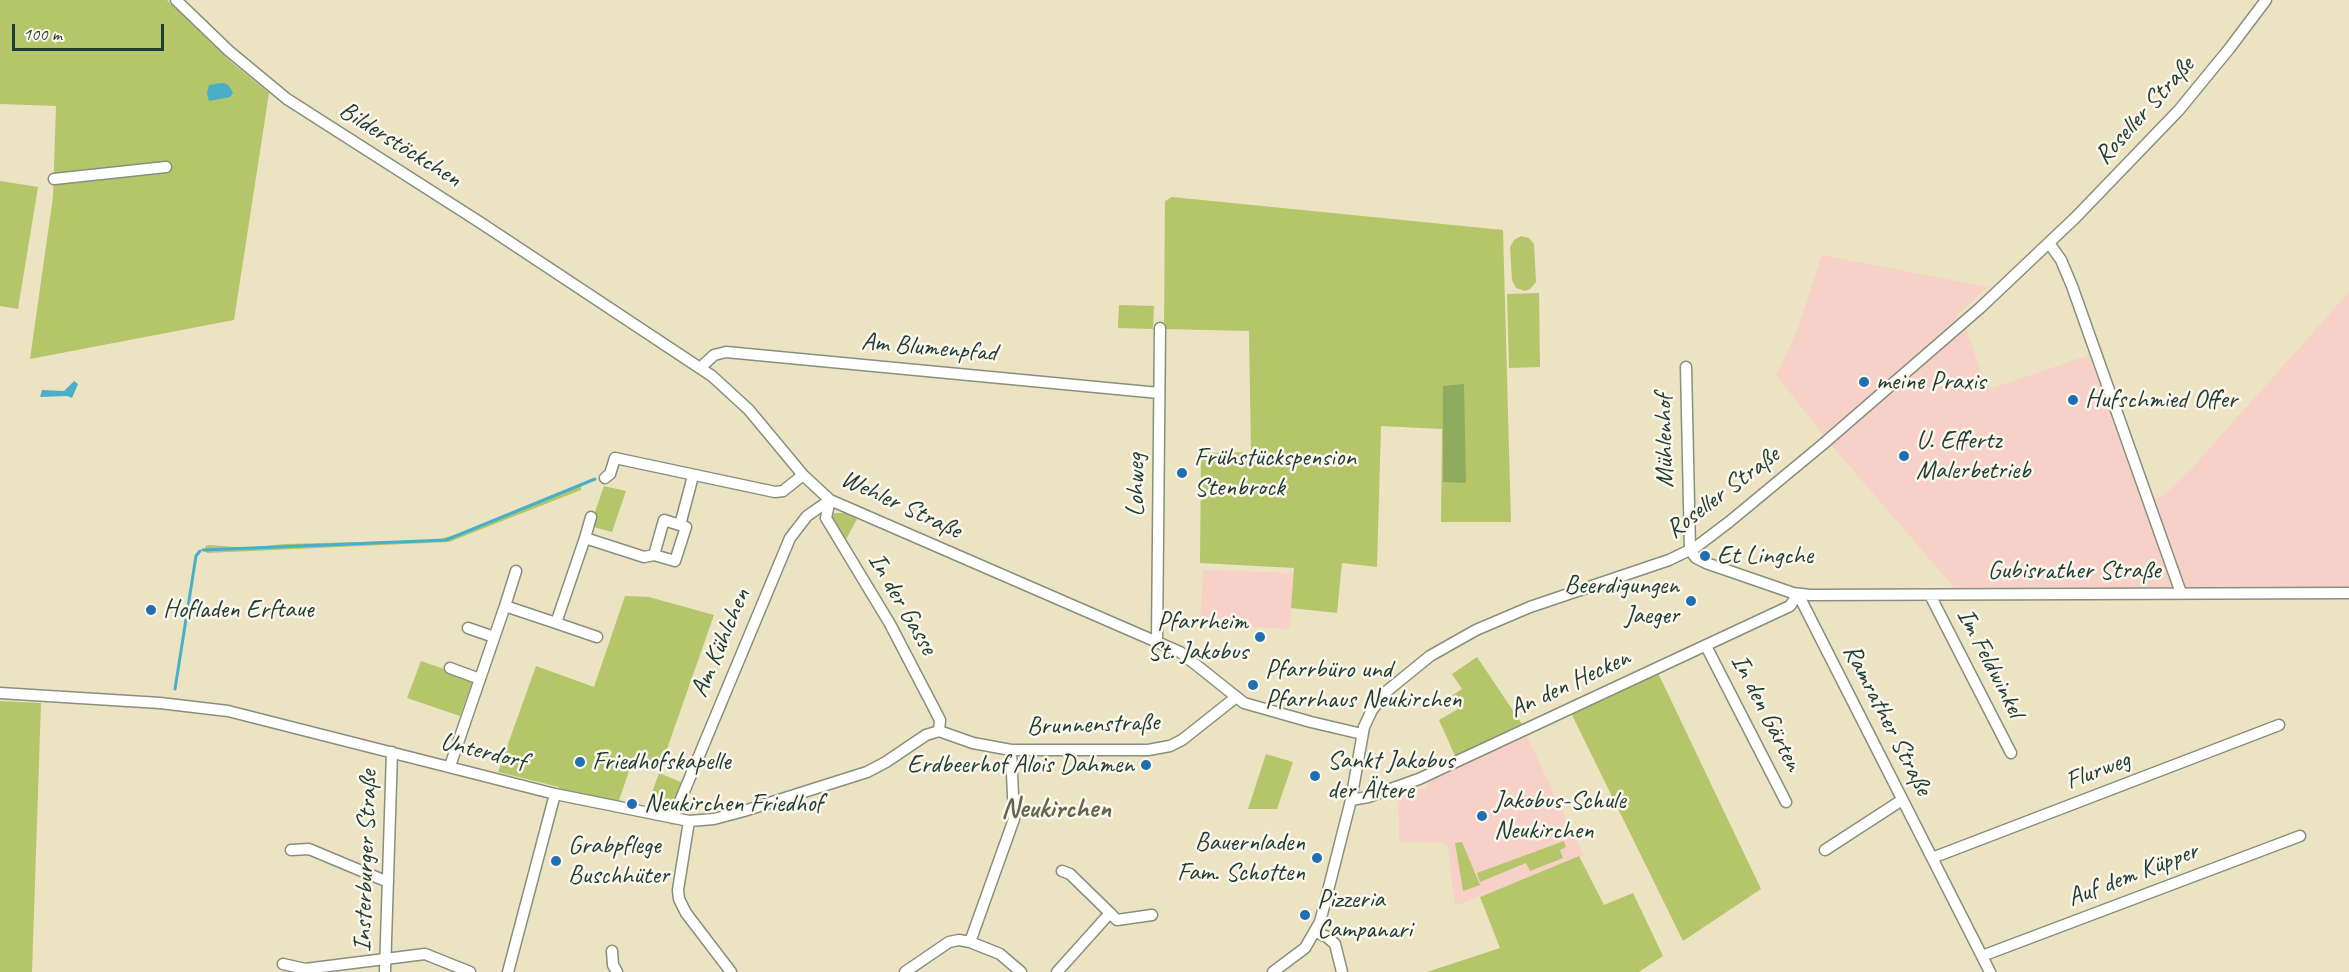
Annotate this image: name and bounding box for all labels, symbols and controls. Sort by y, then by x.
scale bar [15,12,166,50]
text: 100 m [23,23,62,45]
street label: Roseller Straße [2088,51,2202,171]
street label: Bilderstöckchen [333,95,467,195]
street label: Am Blumenpfad [860,327,998,369]
place label: meine Praxis [1876,366,1986,398]
marker: meine Praxis [1857,375,1871,389]
place label: Hufschmied Offer [2085,384,2237,416]
marker: Hufschmied Offer [2066,393,2080,407]
street label: Mühlenhof [1649,394,1681,488]
place label: U. Effertz Malerbetrieb [1916,425,2031,486]
street label: Roseller Straße [1660,440,1786,546]
place label: Frühstückspension Stenbrock [1194,442,1356,503]
marker: U. Effertz Malerbetrieb [1897,449,1911,463]
street label: Lohweg [1120,453,1152,517]
street label: Wehler Straße [836,464,966,546]
marker: Frühstückspension Stenbrock [1175,466,1189,480]
place label: Et Lingche [1717,540,1813,572]
street label: In der Gasse [860,547,944,661]
marker: Et Lingche [1698,549,1712,563]
street label: Gubisrather Straße [1988,555,2160,587]
place label: Beerdigungen Jaeger [1564,570,1679,632]
street label: Am Kühlchen [684,584,758,702]
place label: Hofladen Erftaue [163,594,314,626]
marker: Beerdigungen Jaeger [1684,594,1698,608]
marker: Hofladen Erftaue [144,603,158,617]
street label: Im Feldwinkel [1949,603,2031,723]
place label: Pfarrheim St. Jakobus [1147,606,1248,668]
marker: Pfarrheim St. Jakobus [1253,630,1267,644]
street label: Ramrather Straße [1836,639,1938,801]
street label: An den Hecken [1505,643,1635,725]
street label: In den Gärten [1723,649,1809,777]
place label: Pfarrbüro und Pfarrhaus Neukirchen [1265,654,1462,716]
marker: Pfarrbüro und Pfarrhaus Neukirchen [1246,678,1260,692]
street label: Brunnenstraße [1026,707,1160,743]
street label: Unterdorf [437,726,529,778]
street label: Flurweg [2061,744,2135,798]
place label: Sankt Jakobus der Ältere [1327,745,1454,806]
place label: Friedhofskapelle [592,746,730,778]
place label: Erdbeerhof Alois Dahmen [907,749,1134,781]
marker: Friedhofskapelle [573,755,587,769]
marker: Erdbeerhof Alois Dahmen [1139,758,1153,772]
street label: Insterburger Straße [347,769,385,953]
marker: Sankt Jakobus der Ältere [1308,769,1322,783]
place label: Jakobus-Schule Neukirchen [1494,785,1626,846]
place label: Neukirchen Friedhof [644,788,823,820]
district label: Neukirchen [1001,793,1111,827]
marker: Neukirchen Friedhof [625,797,639,811]
marker: Jakobus-Schule Neukirchen [1475,809,1489,823]
place label: Bauernladen Fam. Schotten [1177,827,1305,888]
place label: Grabpflege Buschhüter [568,830,669,892]
street label: Auf dem Küpper [2063,836,2203,914]
marker: Bauernladen Fam. Schotten [1310,851,1324,865]
marker: Grabpflege Buschhüter [549,854,563,868]
place label: Pizzeria Campanari [1317,884,1412,946]
marker: Pizzeria Campanari [1298,908,1312,922]

